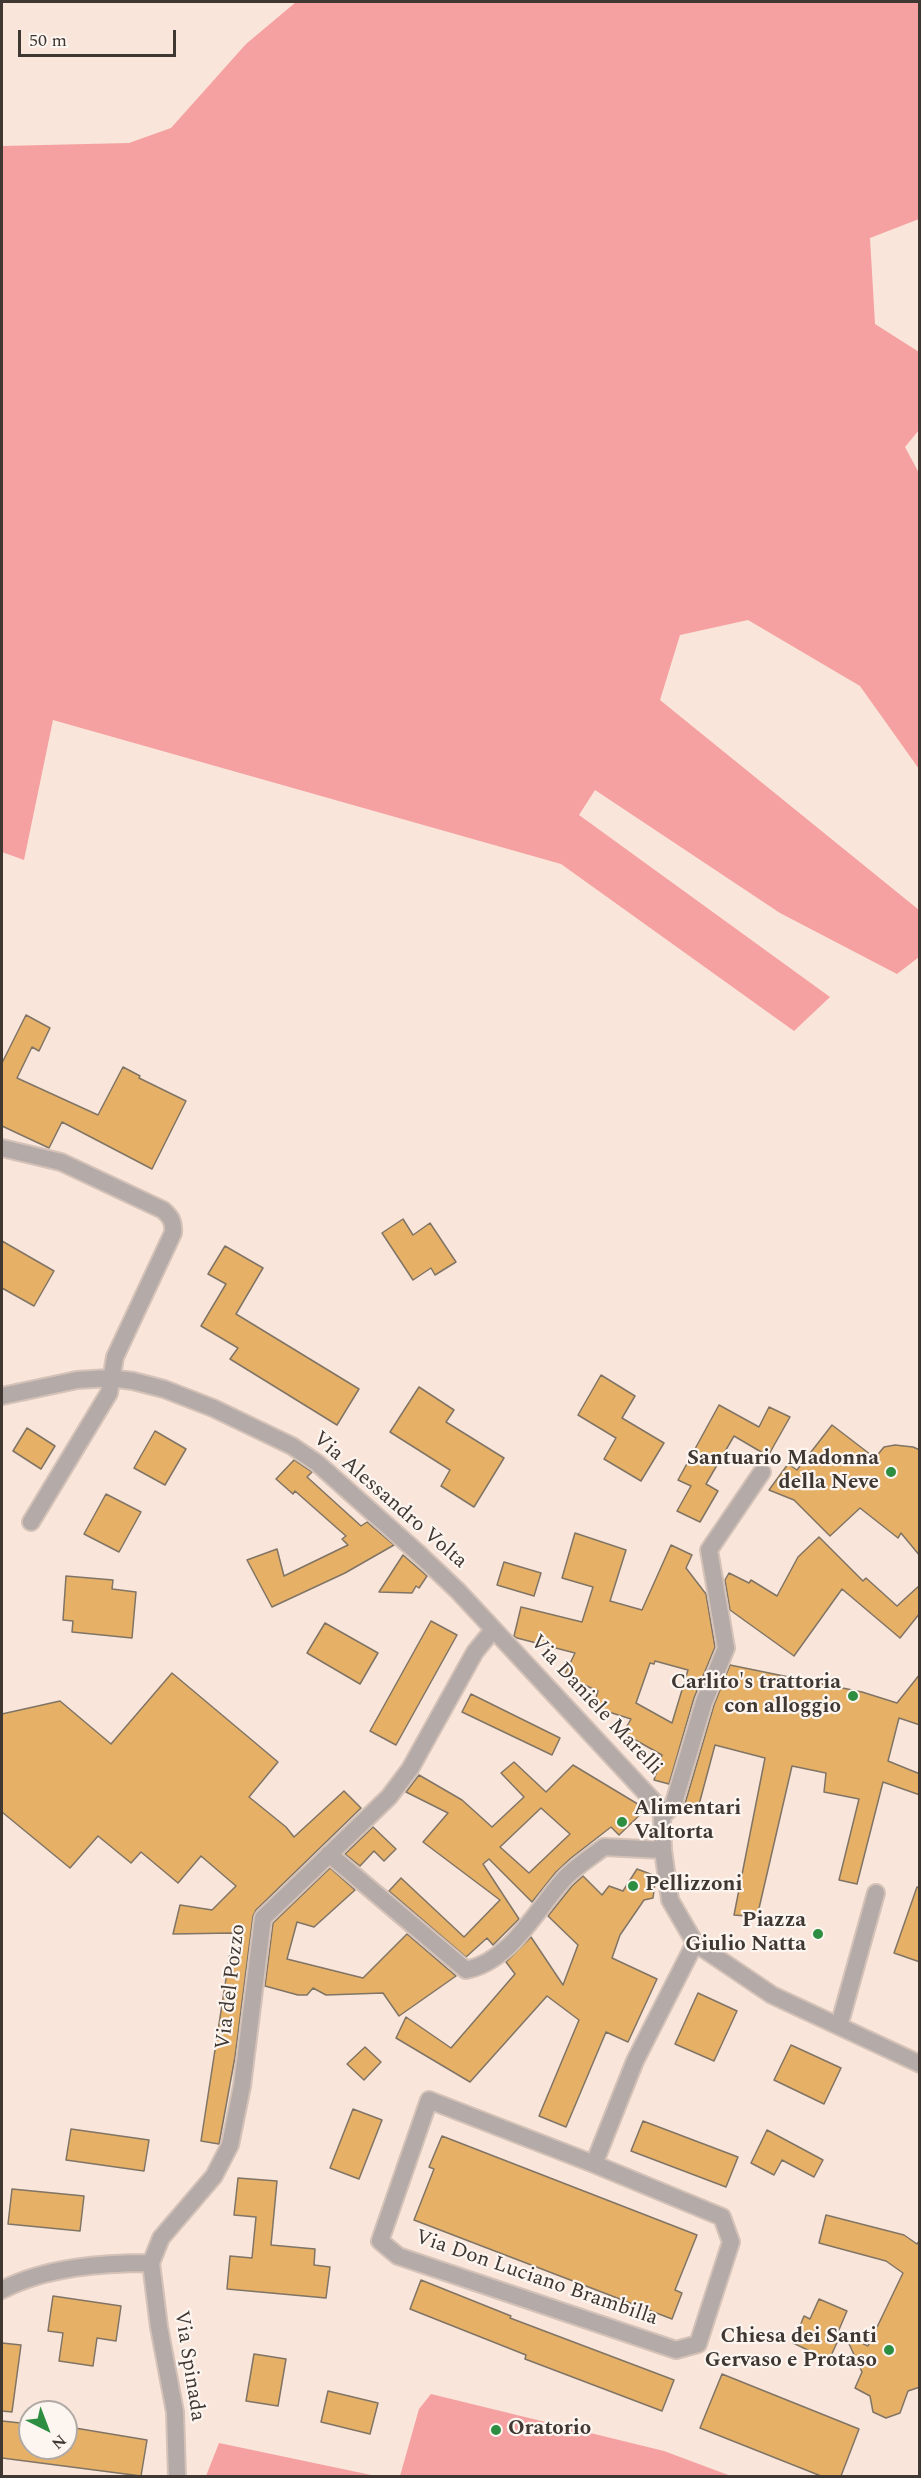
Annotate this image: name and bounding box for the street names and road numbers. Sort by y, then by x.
street label: Via Alessandro Volta [307,1427,471,1575]
street label: Via Daniele Marelli [524,1631,666,1781]
street label: Via del Pozzo [212,1923,252,2051]
street label: Via Don Luciano Brambilla [411,2226,661,2332]
street label: Via Spinada [167,2309,209,2423]

